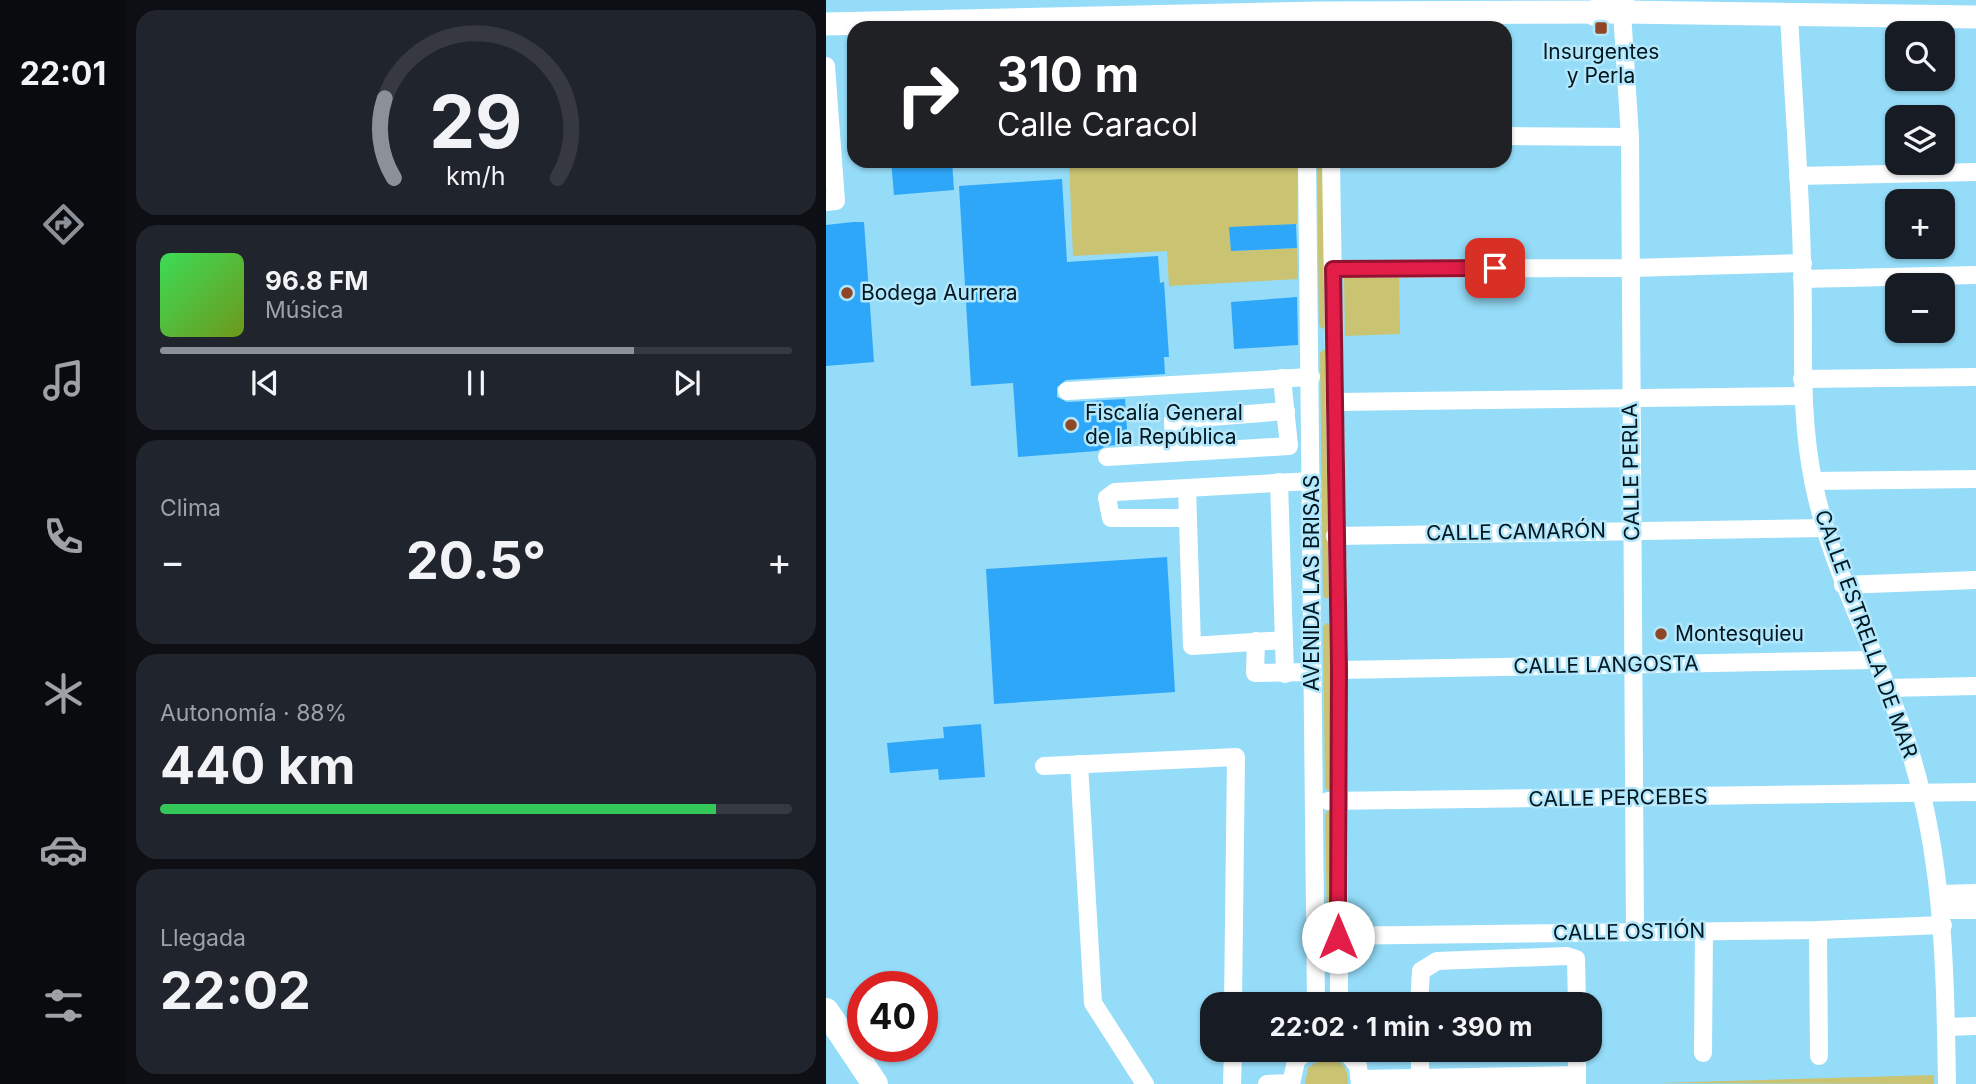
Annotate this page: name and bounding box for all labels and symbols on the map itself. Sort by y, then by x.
marker: Insurgentes y Perla [1593,20,1609,36]
place label: Insurgentes y Perla [1543,39,1659,88]
pin [1465,238,1525,298]
place label: Bodega Aurrera [861,280,1018,305]
marker: Bodega Aurrera [839,285,855,301]
place label: Fiscalía General de la República [1085,400,1243,449]
street label: CALLE PERLA [1617,403,1644,541]
marker: Fiscalía General de la República [1063,417,1079,433]
street label: AVENIDA LAS BRISAS [1299,475,1324,691]
street label: CALLE ESTRELLA DE MAR [1810,506,1923,761]
street label: CALLE CAMARÓN [1426,516,1606,546]
place label: Montesquieu [1675,621,1804,646]
marker: Montesquieu [1653,626,1669,642]
street label: CALLE LANGOSTA [1513,650,1699,679]
street label: CALLE PERCEBES [1528,783,1708,812]
position arrow [1301,900,1375,974]
street label: CALLE OSTIÓN [1553,917,1705,945]
speed limit sign: 40 [847,971,938,1062]

